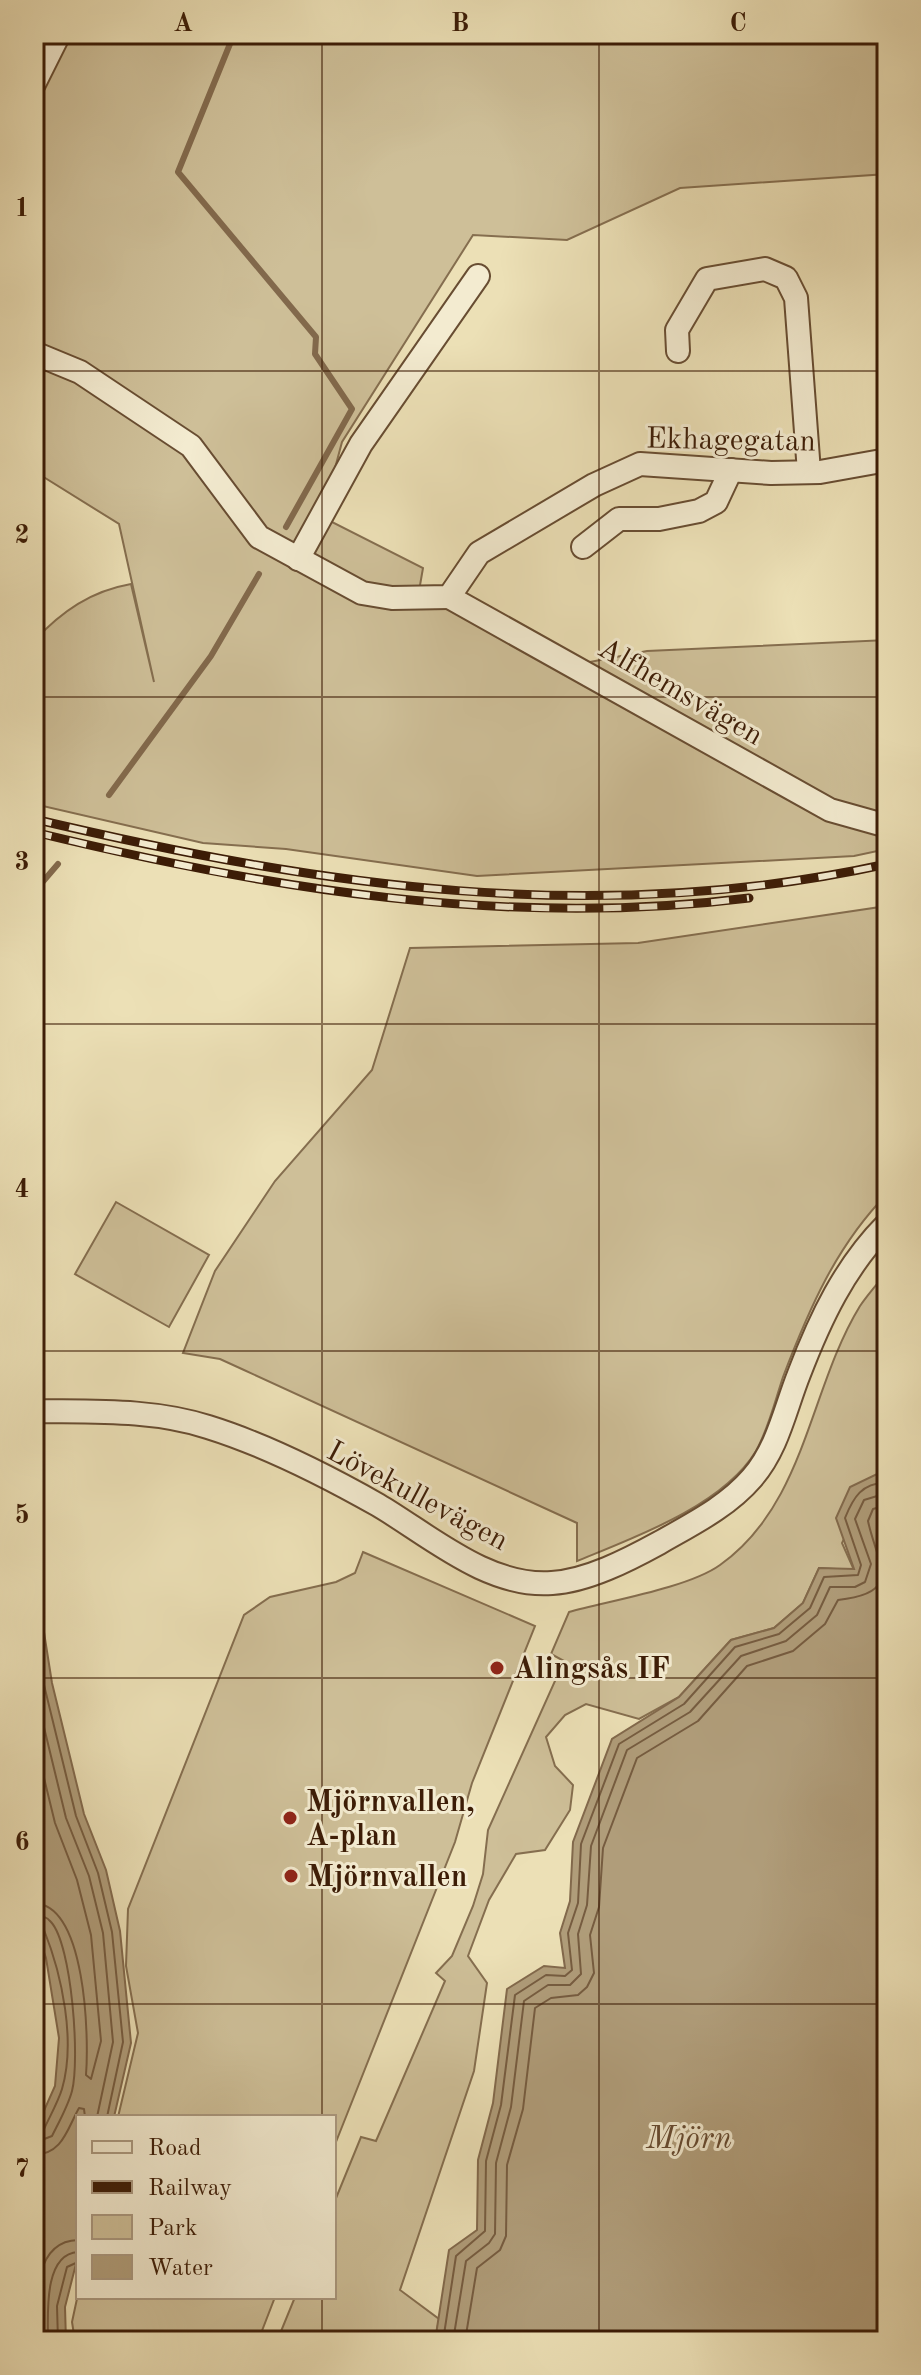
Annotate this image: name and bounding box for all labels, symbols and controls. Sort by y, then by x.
text: A [173,11,193,37]
text: B [451,11,469,37]
text: C [729,11,747,37]
text: 1 [14,196,30,222]
street label: Ekhagegatan [646,425,816,457]
text: 2 [14,523,30,549]
street label: Alfhemsvägen [592,634,768,752]
text: 3 [14,850,30,876]
text: 4 [14,1177,30,1203]
street label: Lövekullevägen [321,1436,513,1557]
text: 5 [14,1503,30,1529]
place label: Alingsås IF [513,1655,670,1685]
marker: Alingsås IF [488,1659,506,1677]
place label: Mjörnvallen, A-plan [306,1788,475,1852]
marker: Mjörnvallen, A-plan [281,1809,299,1827]
text: 6 [14,1830,30,1856]
place label: Mjörnvallen [307,1863,467,1893]
marker: Mjörnvallen [282,1867,300,1885]
legend [76,2115,336,2299]
water label: Mjörn [645,2124,732,2156]
text: Road [148,2137,201,2161]
text: 7 [14,2157,30,2183]
text: Railway [148,2177,232,2201]
text: Park [148,2217,197,2241]
text: Water [148,2257,213,2281]

